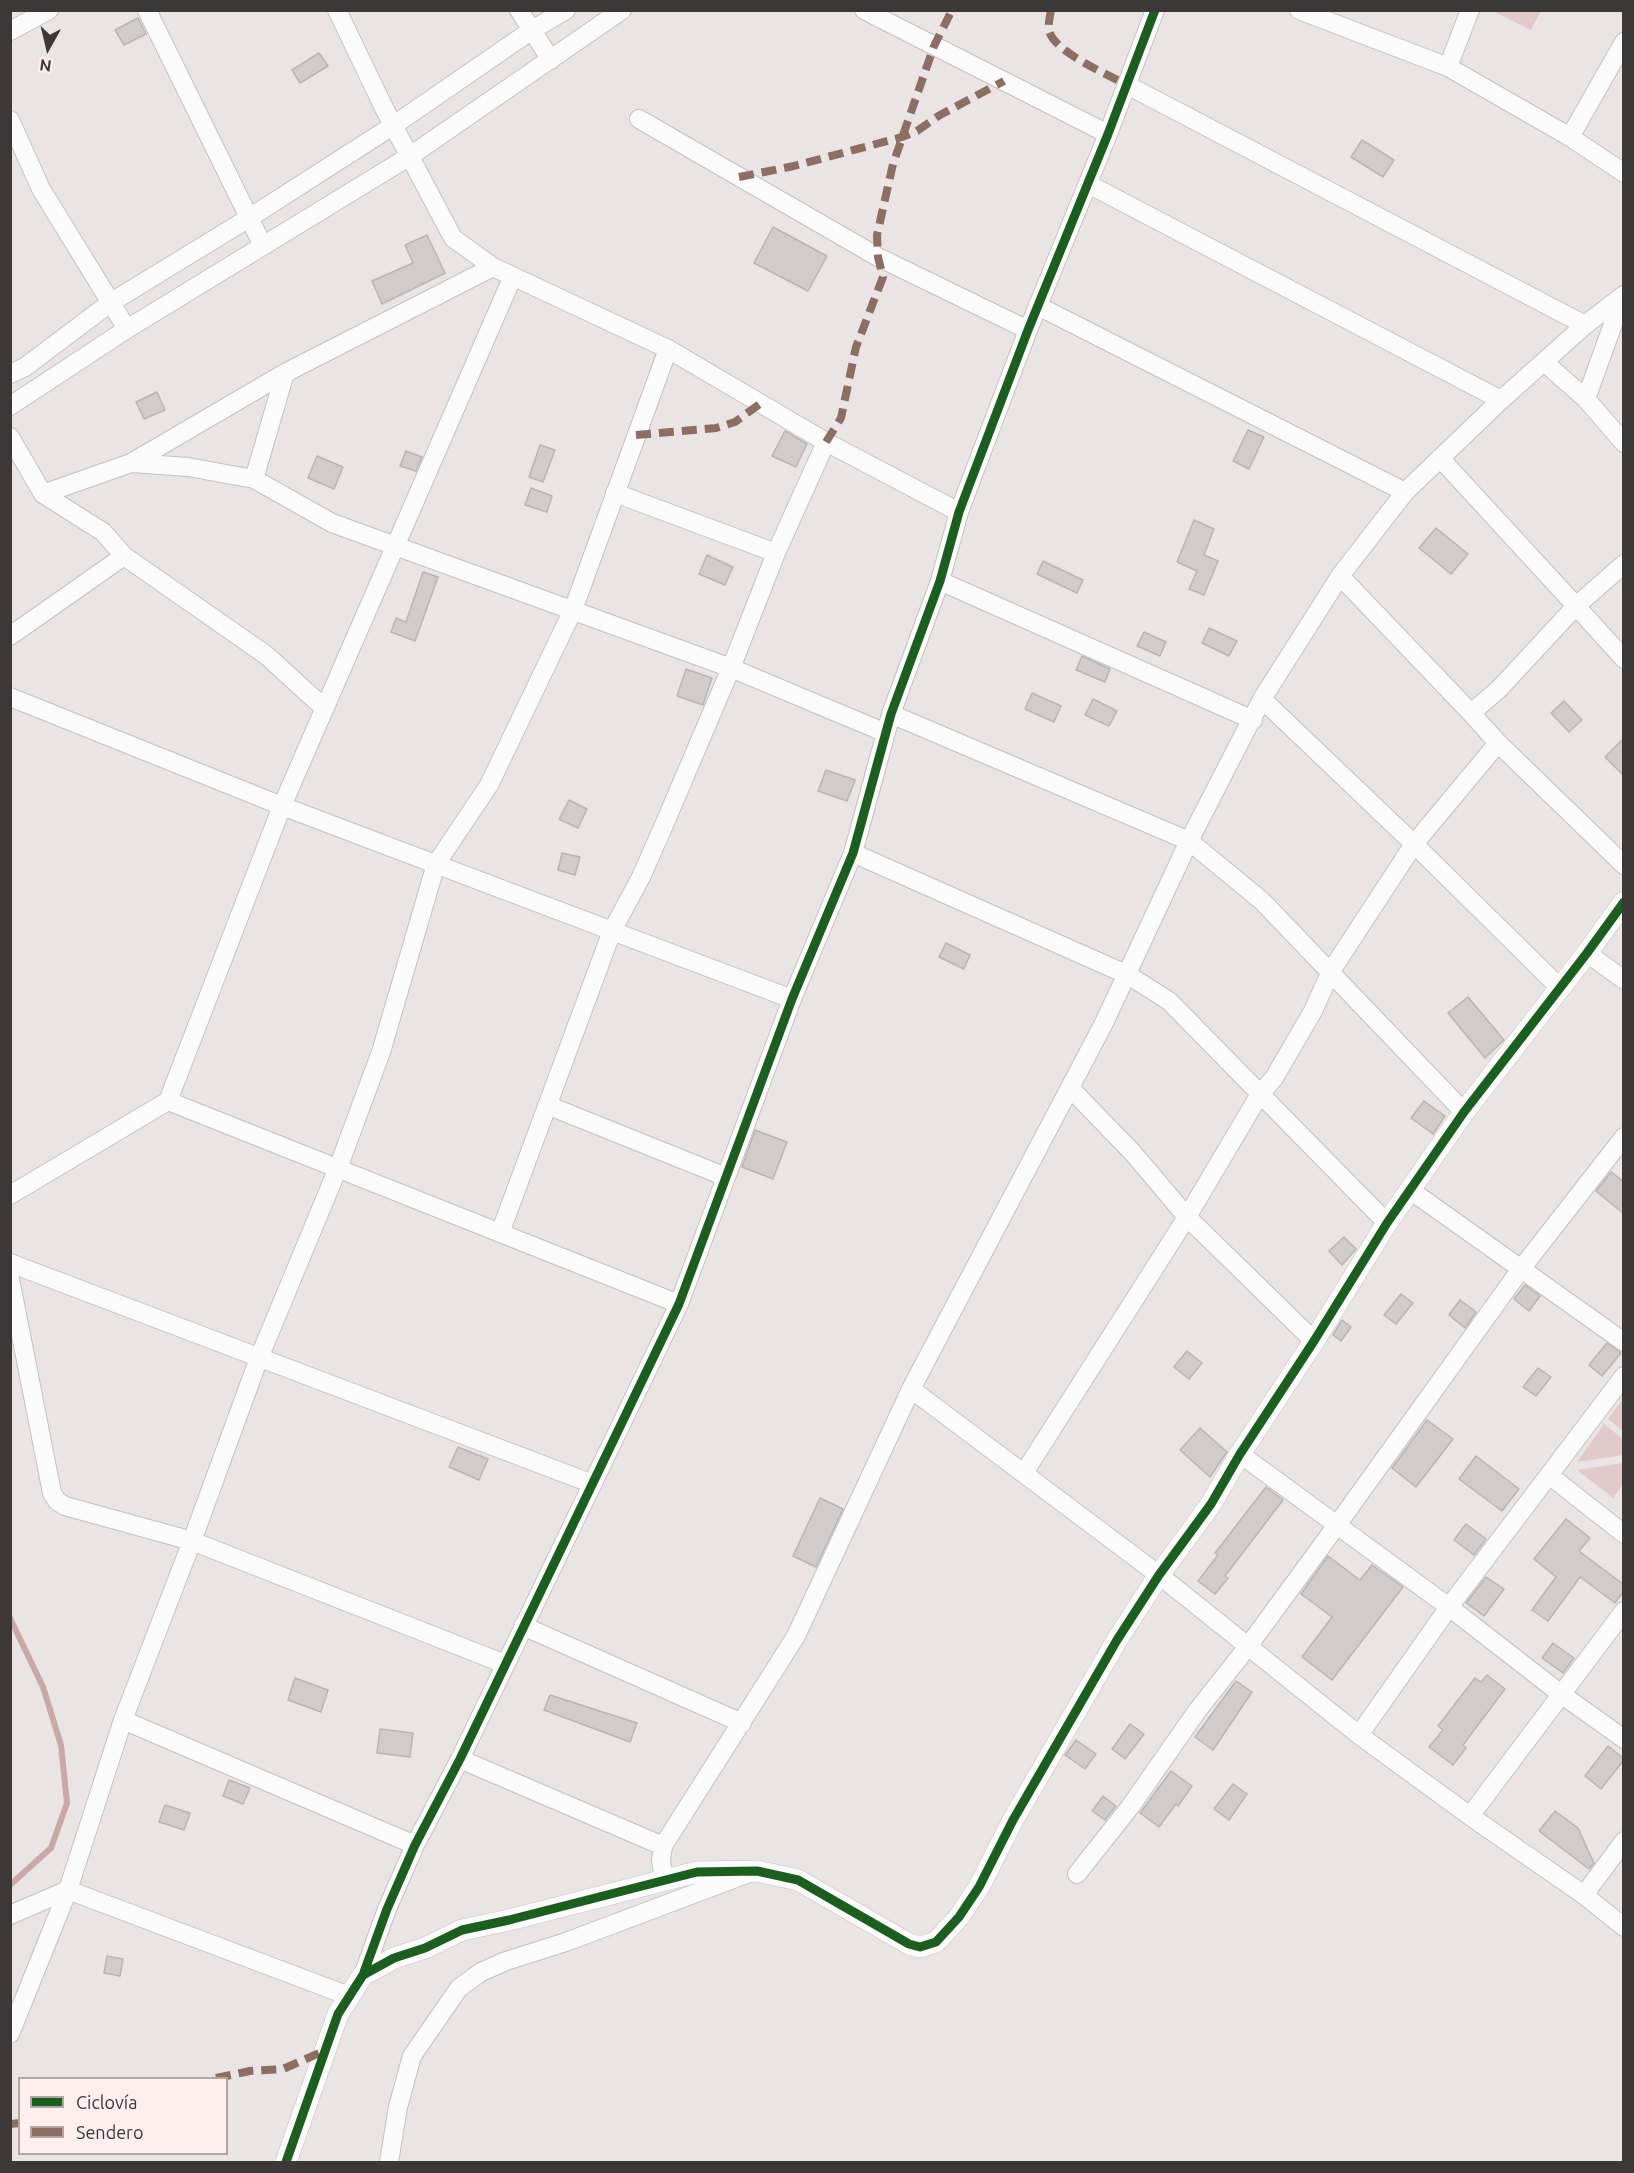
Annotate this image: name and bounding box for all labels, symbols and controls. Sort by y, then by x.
north arrow [18,18,78,78]
text: N [38,56,53,76]
legend [18,2077,228,2155]
text: Ciclovía [76,2092,137,2112]
text: Sendero [76,2122,143,2142]

